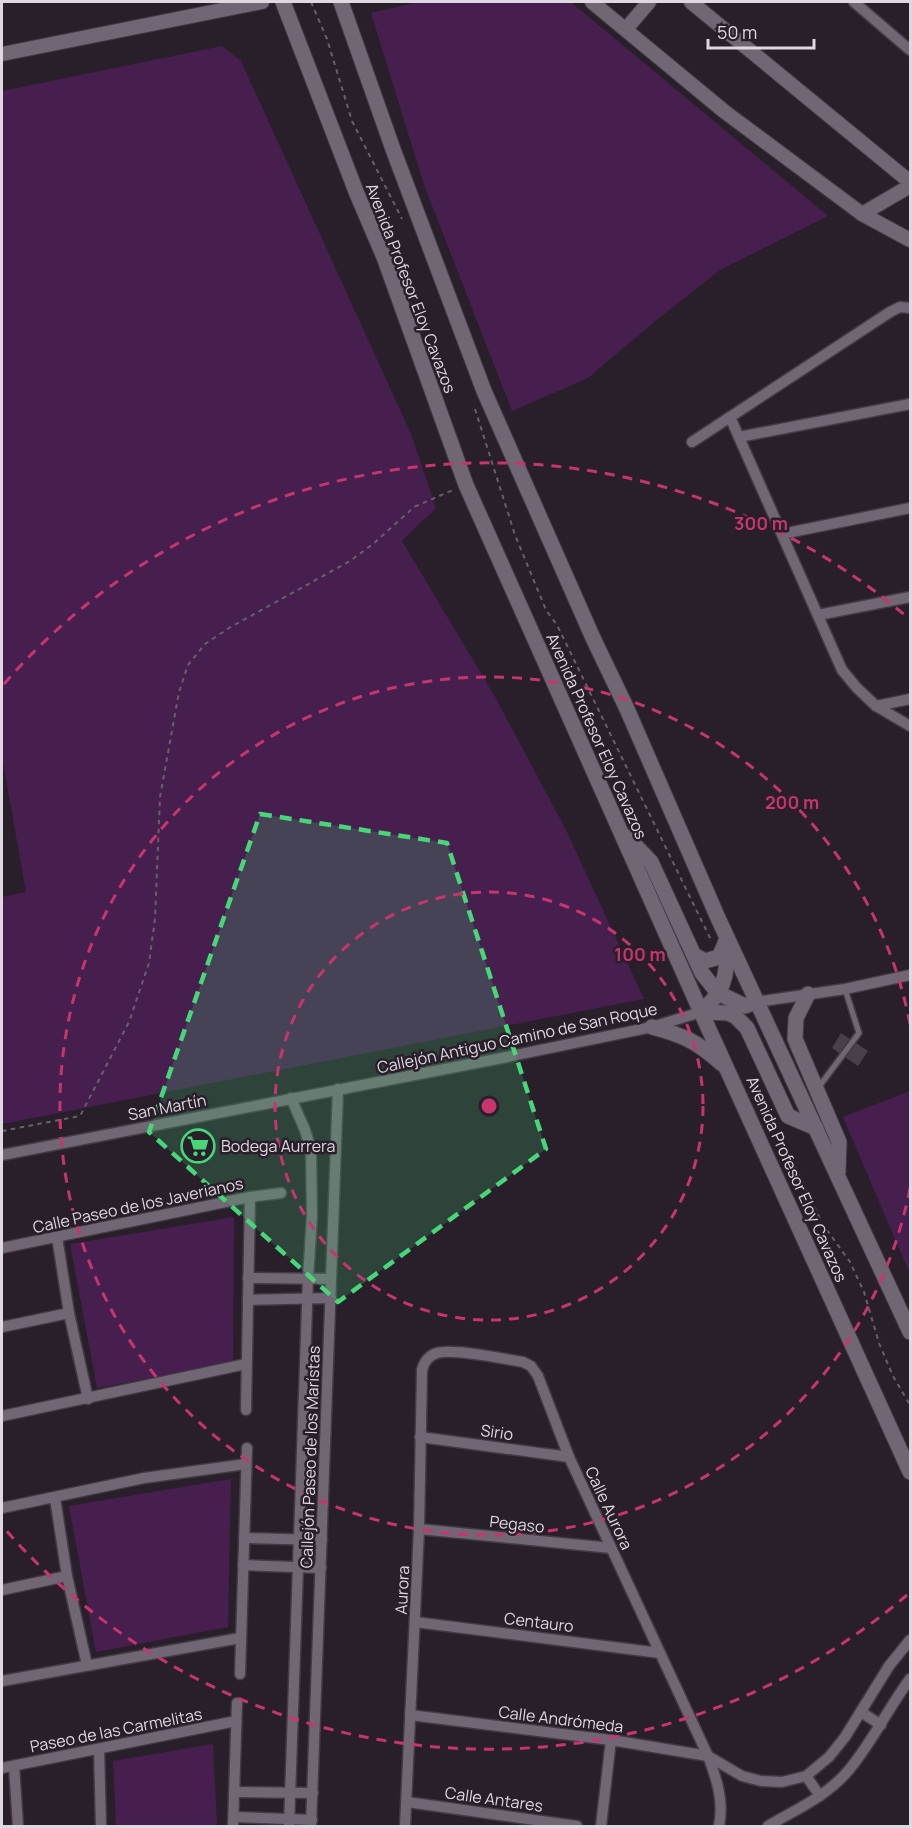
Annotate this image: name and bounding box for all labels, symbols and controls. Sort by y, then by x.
scale bar [708,12,814,50]
text: 50 m [717,20,757,44]
street label: Avenida Profesor Eloy Cavazos [361,180,461,396]
text: 300 m [734,511,788,535]
street label: Avenida Profesor Eloy Cavazos [542,630,652,842]
text: 200 m [765,790,819,814]
text: 100 m [614,942,666,966]
street label: Callejón Antiguo Camino de San Roque [375,998,659,1078]
street label: Avenida Profesor Eloy Cavazos [742,1073,852,1285]
street label: San Martín [126,1089,208,1125]
centre of rings [479,1096,499,1116]
supermarket icon: Bodega Aurrera [180,1128,216,1164]
place label: Bodega Aurrera [221,1135,335,1157]
street label: Calle Paseo de los Javerianos [31,1172,245,1238]
street label: Callejón Paseo de los Marístas [295,1345,325,1569]
street label: Sirio [479,1419,515,1445]
street label: Calle Aurora [580,1463,638,1553]
street label: Pegaso [488,1510,546,1538]
street label: Aurora [390,1565,414,1615]
street label: Centauro [503,1607,575,1637]
street label: Calle Andrómeda [497,1700,625,1738]
street label: Paseo de las Carmelitas [28,1703,204,1757]
street label: Calle Antares [444,1781,544,1817]

